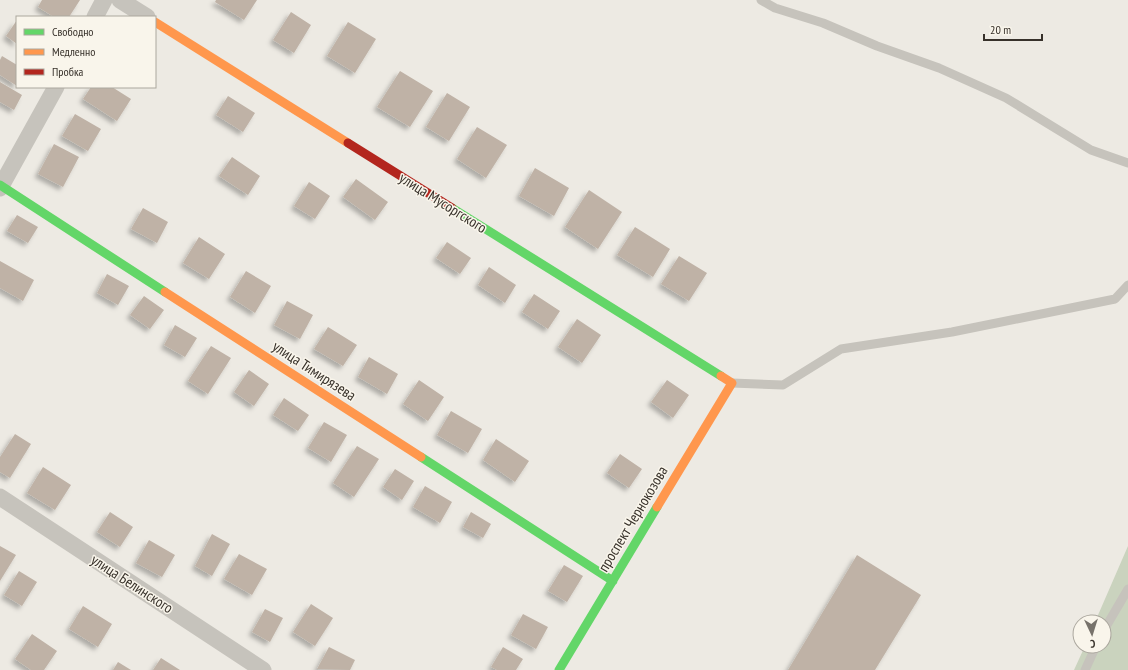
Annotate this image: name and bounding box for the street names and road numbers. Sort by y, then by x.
street label: улица Мусоргского [396,168,491,237]
street label: улица Тимирязева [269,337,360,405]
street label: проспект Чернокозова [594,462,672,575]
street label: улица Белинского [88,550,177,617]

